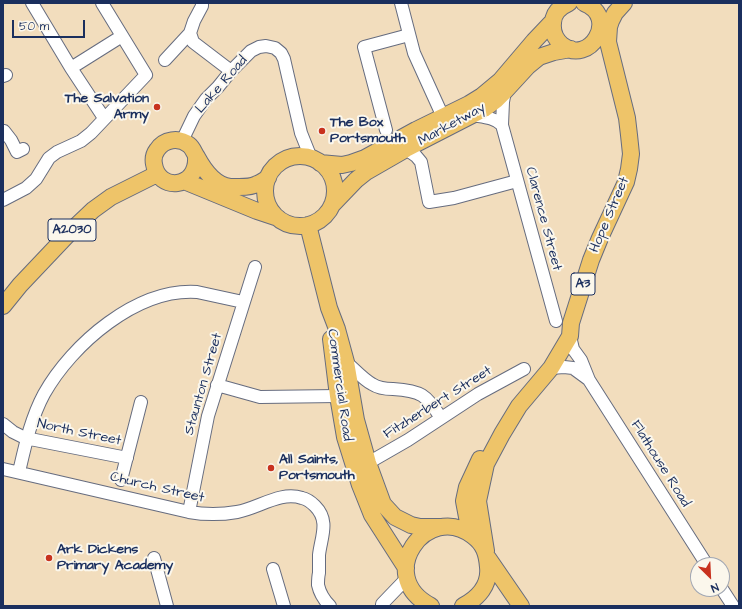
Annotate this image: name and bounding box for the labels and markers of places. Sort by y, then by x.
place label: The Salvation Army [65,91,149,124]
marker: The Salvation Army [152,102,162,112]
place label: The Box Portsmouth [330,115,406,148]
marker: The Box Portsmouth [317,126,327,136]
place label: All Saints, Portsmouth [279,452,355,484]
marker: All Saints, Portsmouth [266,463,276,473]
place label: Ark Dickens Primary Academy [57,542,173,574]
marker: Ark Dickens Primary Academy [44,553,54,563]

